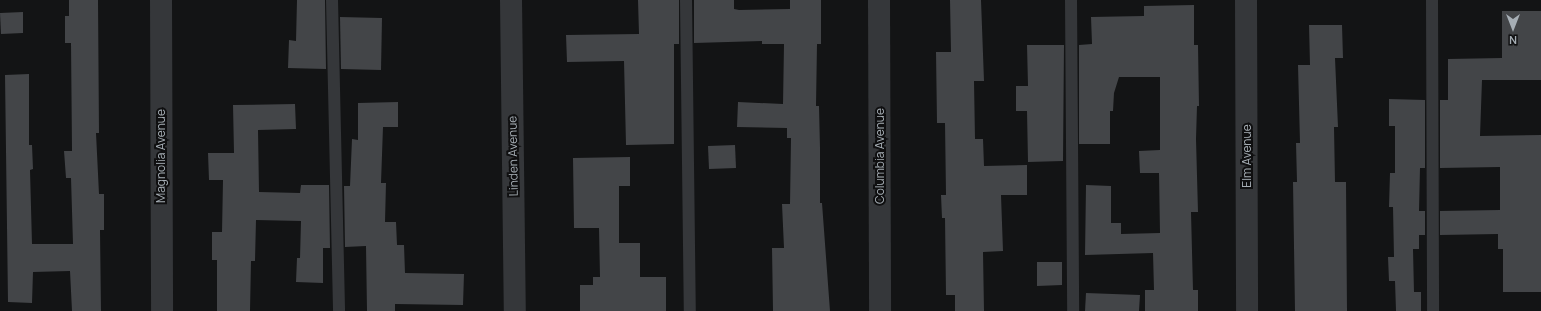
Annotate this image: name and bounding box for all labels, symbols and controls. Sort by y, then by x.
north arrow [1493,8,1533,48]
text: N [1509,33,1517,48]
street label: Columbia Avenue [873,108,887,204]
street label: Magnolia Avenue [154,109,168,203]
street label: Linden Avenue [505,116,521,196]
street label: Elm Avenue [1240,124,1254,188]

